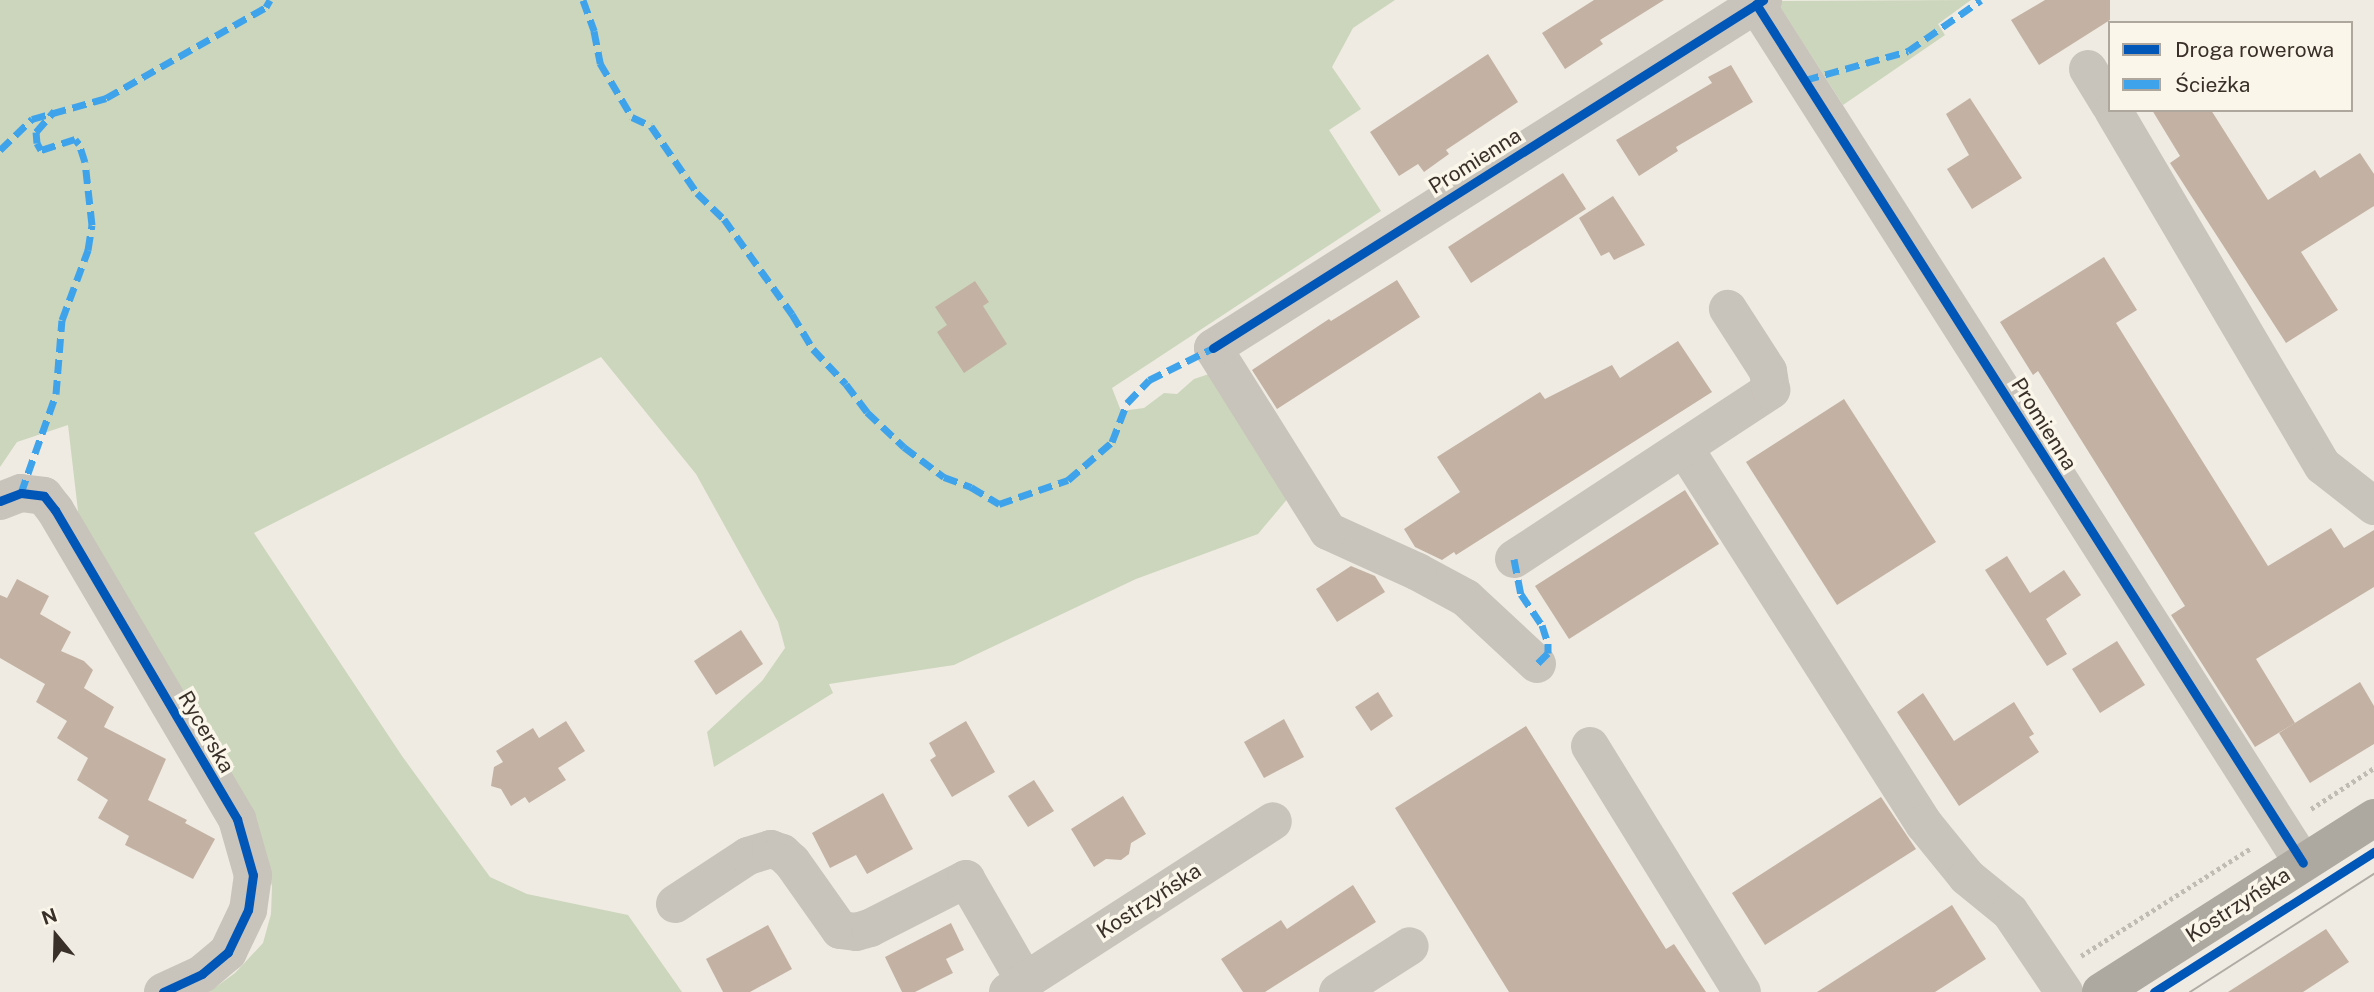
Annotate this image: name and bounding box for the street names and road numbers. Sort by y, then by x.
street label: Promienna [1424,123,1526,199]
street label: Promienna [2006,373,2082,475]
street label: Rycerska [172,687,240,777]
street label: Kostrzyńska [1092,858,1206,944]
street label: Kostrzyńska [2181,862,2295,948]

